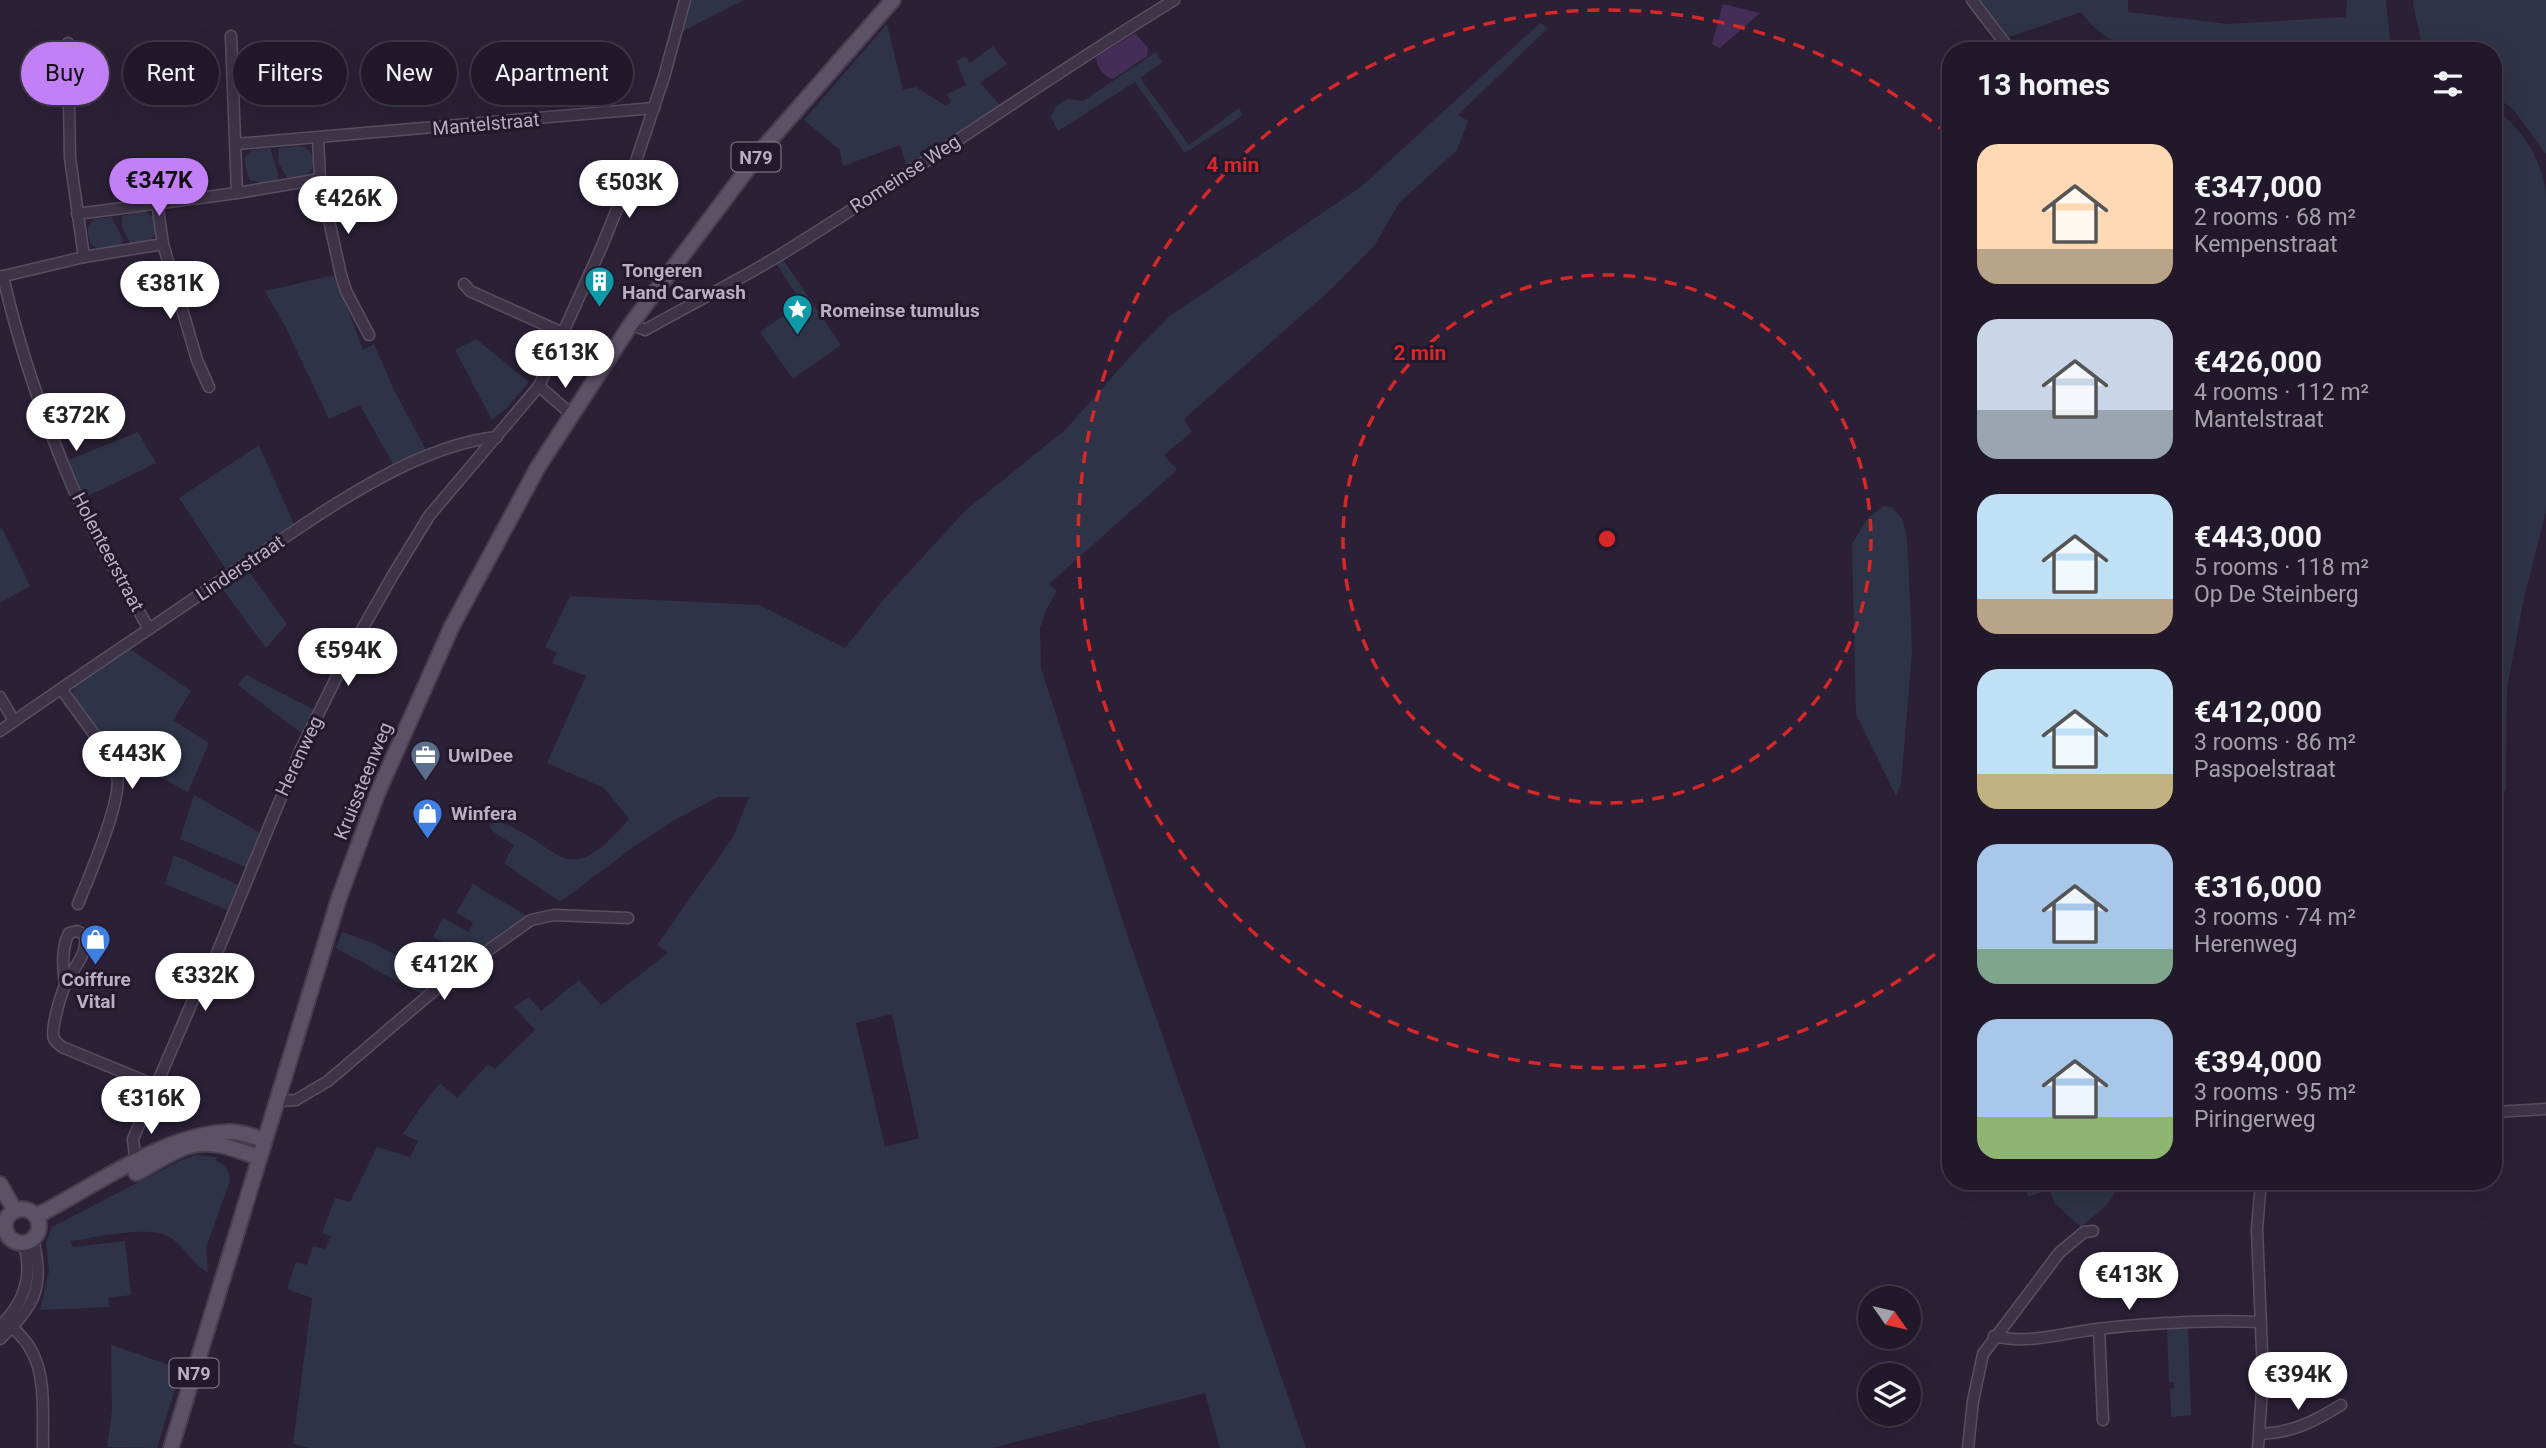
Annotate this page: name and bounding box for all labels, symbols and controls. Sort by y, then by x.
chip: Buy [21,42,109,105]
chip: Rent [123,42,219,105]
chip: Filters [233,42,347,105]
chip: New [361,42,457,105]
chip: Apartment [471,42,633,105]
icon: filters [2429,65,2467,103]
text: 13 homes [1977,67,2110,102]
street label: Mantelstraat [432,108,540,140]
street label: Romeinse Weg [846,130,964,218]
road number: N79 [732,142,780,172]
text: 4 min [1207,153,1259,177]
pin: €347K [110,158,208,218]
pin: €503K [580,160,678,220]
text: €347K [125,167,193,194]
text: €503K [595,169,663,196]
text: €347,000 [2194,169,2322,204]
icon: home [2033,172,2117,256]
pin: €426K [299,176,397,236]
text: €426K [314,185,382,212]
text: 2 rooms · 68 m² [2194,204,2356,231]
text: Kempenstraat [2194,231,2338,258]
place label: Tongeren Hand Carwash [622,259,746,304]
pin: €381K [121,262,219,321]
building icon: Tongeren Hand Carwash [582,264,616,308]
text: €381K [136,270,204,297]
place icon: Romeinse tumulus [780,293,814,337]
place label: Romeinse tumulus [820,299,980,322]
pin: €613K [516,330,614,390]
text: €613K [531,339,599,366]
text: 2 min [1394,341,1446,365]
text: €426,000 [2194,344,2322,379]
icon: home [2033,347,2117,431]
text: 4 rooms · 112 m² [2194,379,2369,406]
pin: €372K [27,393,125,453]
text: €372K [42,402,110,429]
text: Mantelstraat [2194,406,2324,433]
street label: Holenteerstraat [67,489,149,615]
text: €443,000 [2194,519,2322,554]
icon: home [2033,522,2117,606]
centre of rings [1595,527,1619,551]
street label: Linderstraat [191,530,289,606]
text: 5 rooms · 118 m² [2194,554,2369,581]
text: Op De Steinberg [2194,581,2359,608]
pin: €594K [299,628,397,688]
text: €594K [314,637,382,664]
text: €412,000 [2194,694,2322,729]
icon: home [2033,697,2117,781]
street label: Herenweg [271,712,327,800]
street label: Kruissteenweg [329,719,397,843]
text: 3 rooms · 86 m² [2194,729,2356,756]
pin: €443K [83,732,181,791]
office icon: UwIDee [408,738,442,782]
text: €443K [98,740,166,767]
place label: UwIDee [448,744,513,767]
text: Paspoelstraat [2194,756,2336,783]
shop icon: Winfera [411,796,445,840]
place label: Winfera [451,802,517,825]
text: €316,000 [2194,869,2322,904]
icon: home [2033,872,2117,956]
text: 3 rooms · 74 m² [2194,904,2356,931]
shop icon: Coiffure Vital [79,923,113,967]
text: Herenweg [2194,931,2297,958]
pin: €412K [395,942,493,1002]
text: €412K [410,951,478,978]
pin: €332K [156,954,254,1013]
text: €332K [171,962,239,989]
place label: Coiffure Vital [61,968,131,1013]
text: €394,000 [2194,1044,2322,1079]
icon: home [2033,1047,2117,1131]
pin: €316K [102,1076,200,1136]
text: 3 rooms · 95 m² [2194,1079,2356,1106]
text: €316K [117,1085,185,1112]
text: Piringerweg [2194,1106,2316,1133]
pin: €413K [2080,1252,2178,1312]
text: €413K [2095,1261,2163,1288]
north arrow [1858,1286,1922,1349]
map controls [1858,1286,1921,1426]
pin: €394K [2249,1352,2347,1412]
road number: N79 [170,1358,218,1388]
text: €394K [2264,1361,2332,1388]
button: layers [1858,1363,1921,1426]

